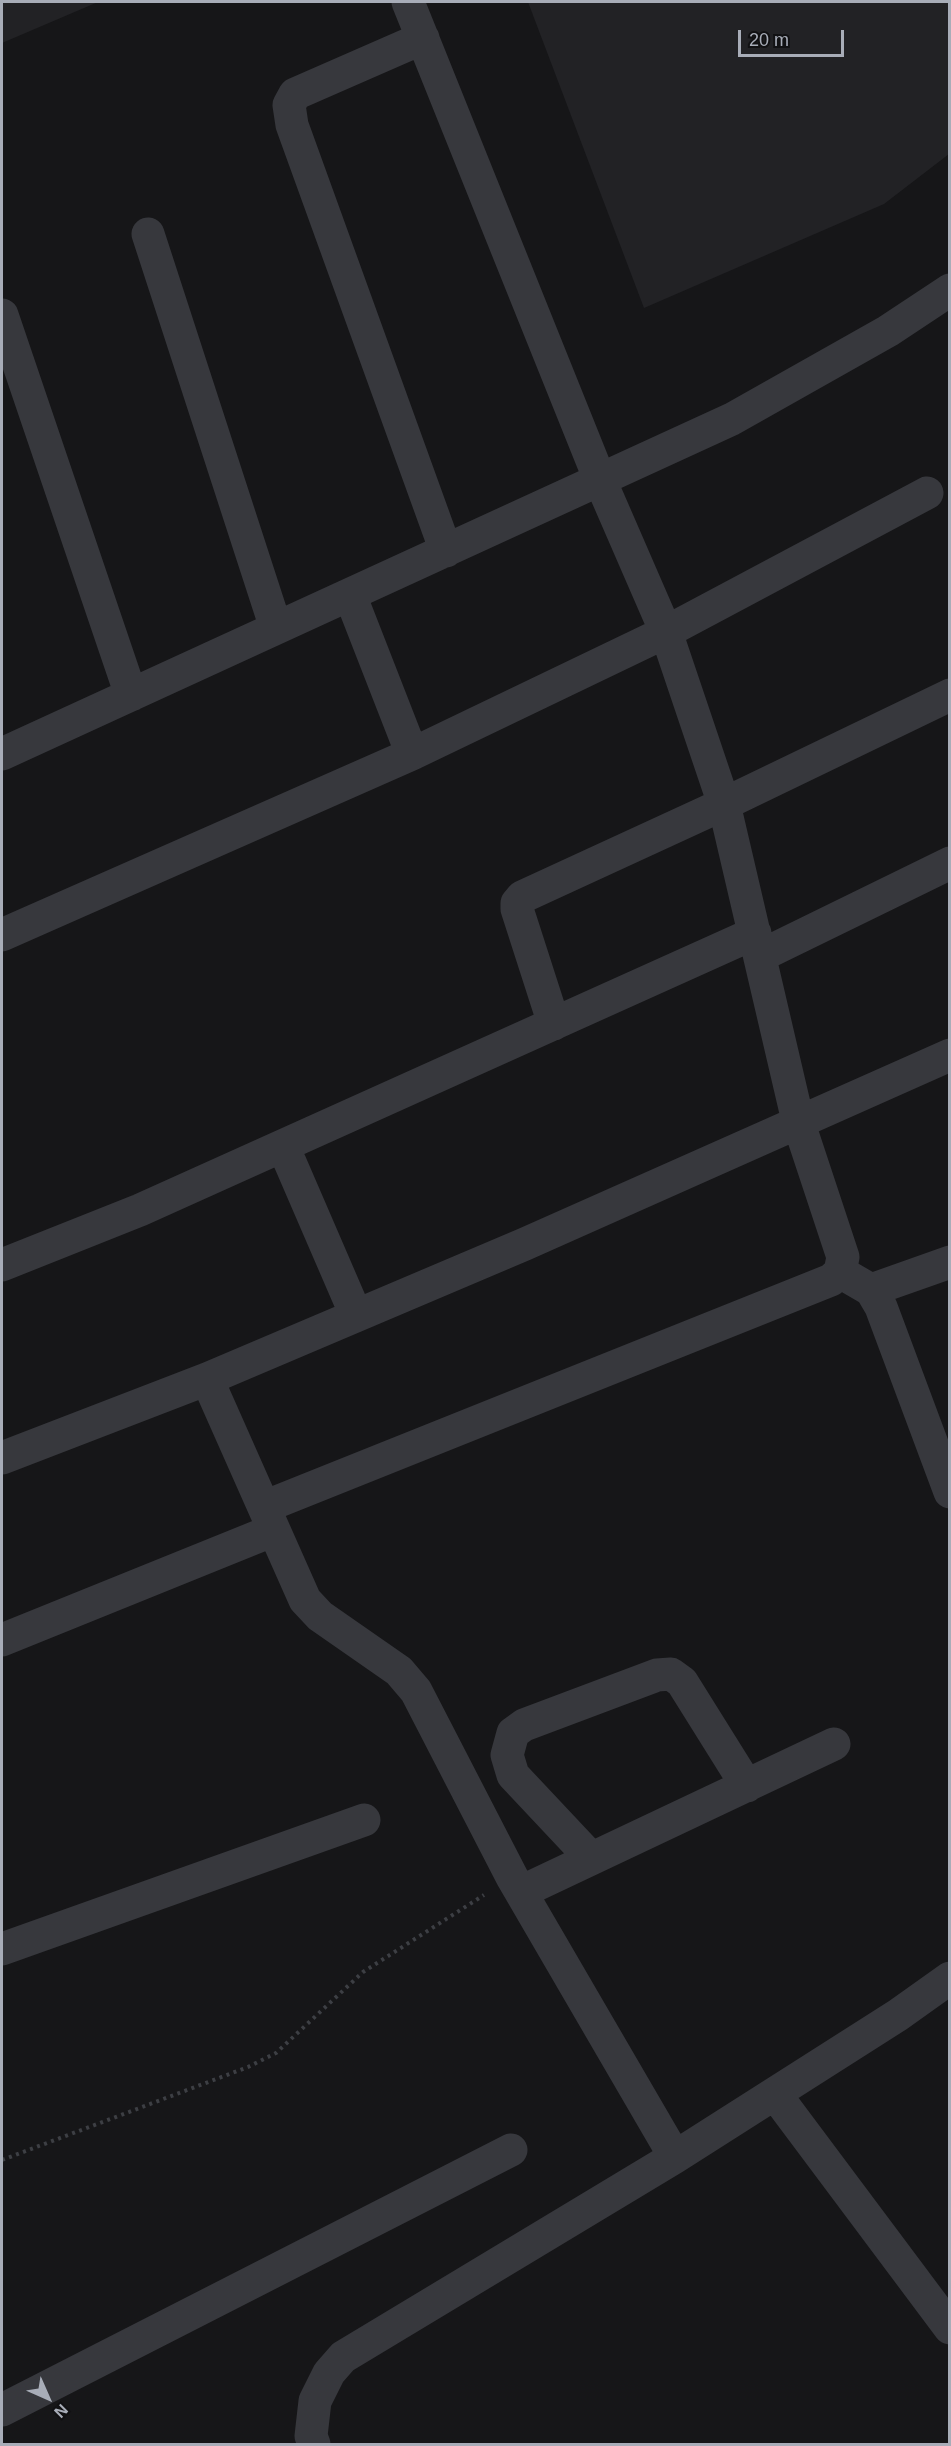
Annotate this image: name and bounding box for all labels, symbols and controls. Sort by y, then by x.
scale bar [741,18,848,56]
text: 20 m [749,30,789,50]
north arrow [18,2368,78,2428]
text: N [51,2401,71,2421]

